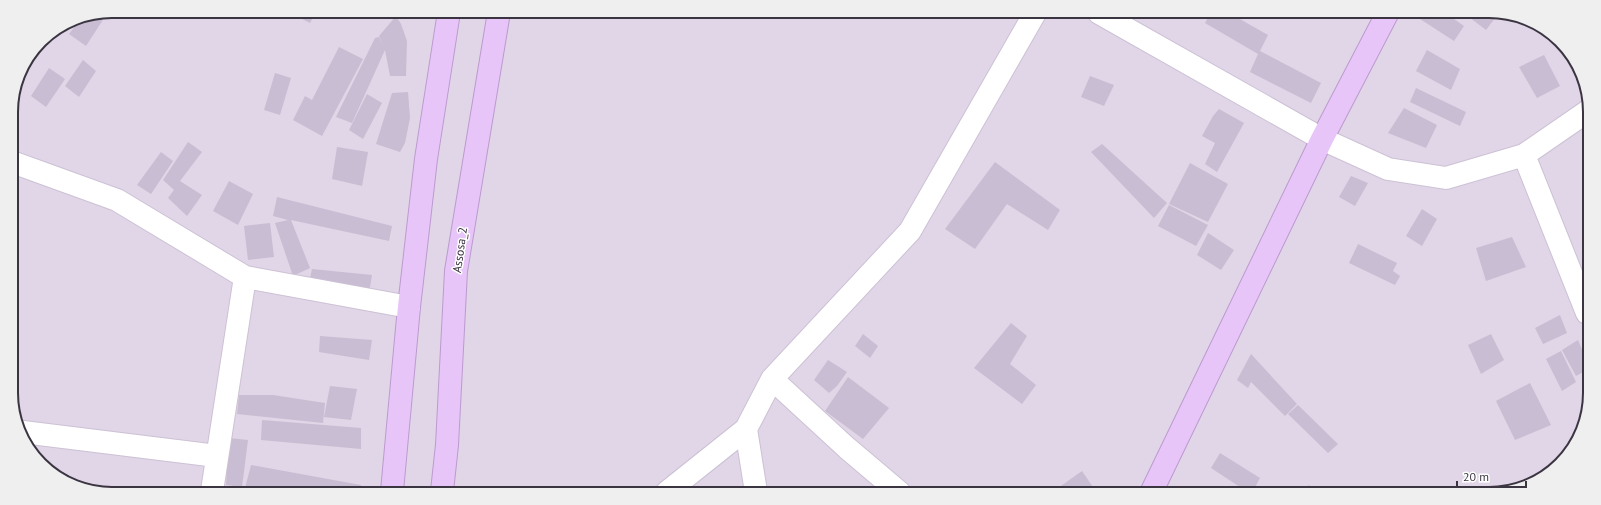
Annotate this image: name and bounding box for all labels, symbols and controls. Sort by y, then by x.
street label: Assosa_2 [449,226,470,274]
scale bar [1457,463,1526,489]
text: 20 m [1463,469,1489,484]

